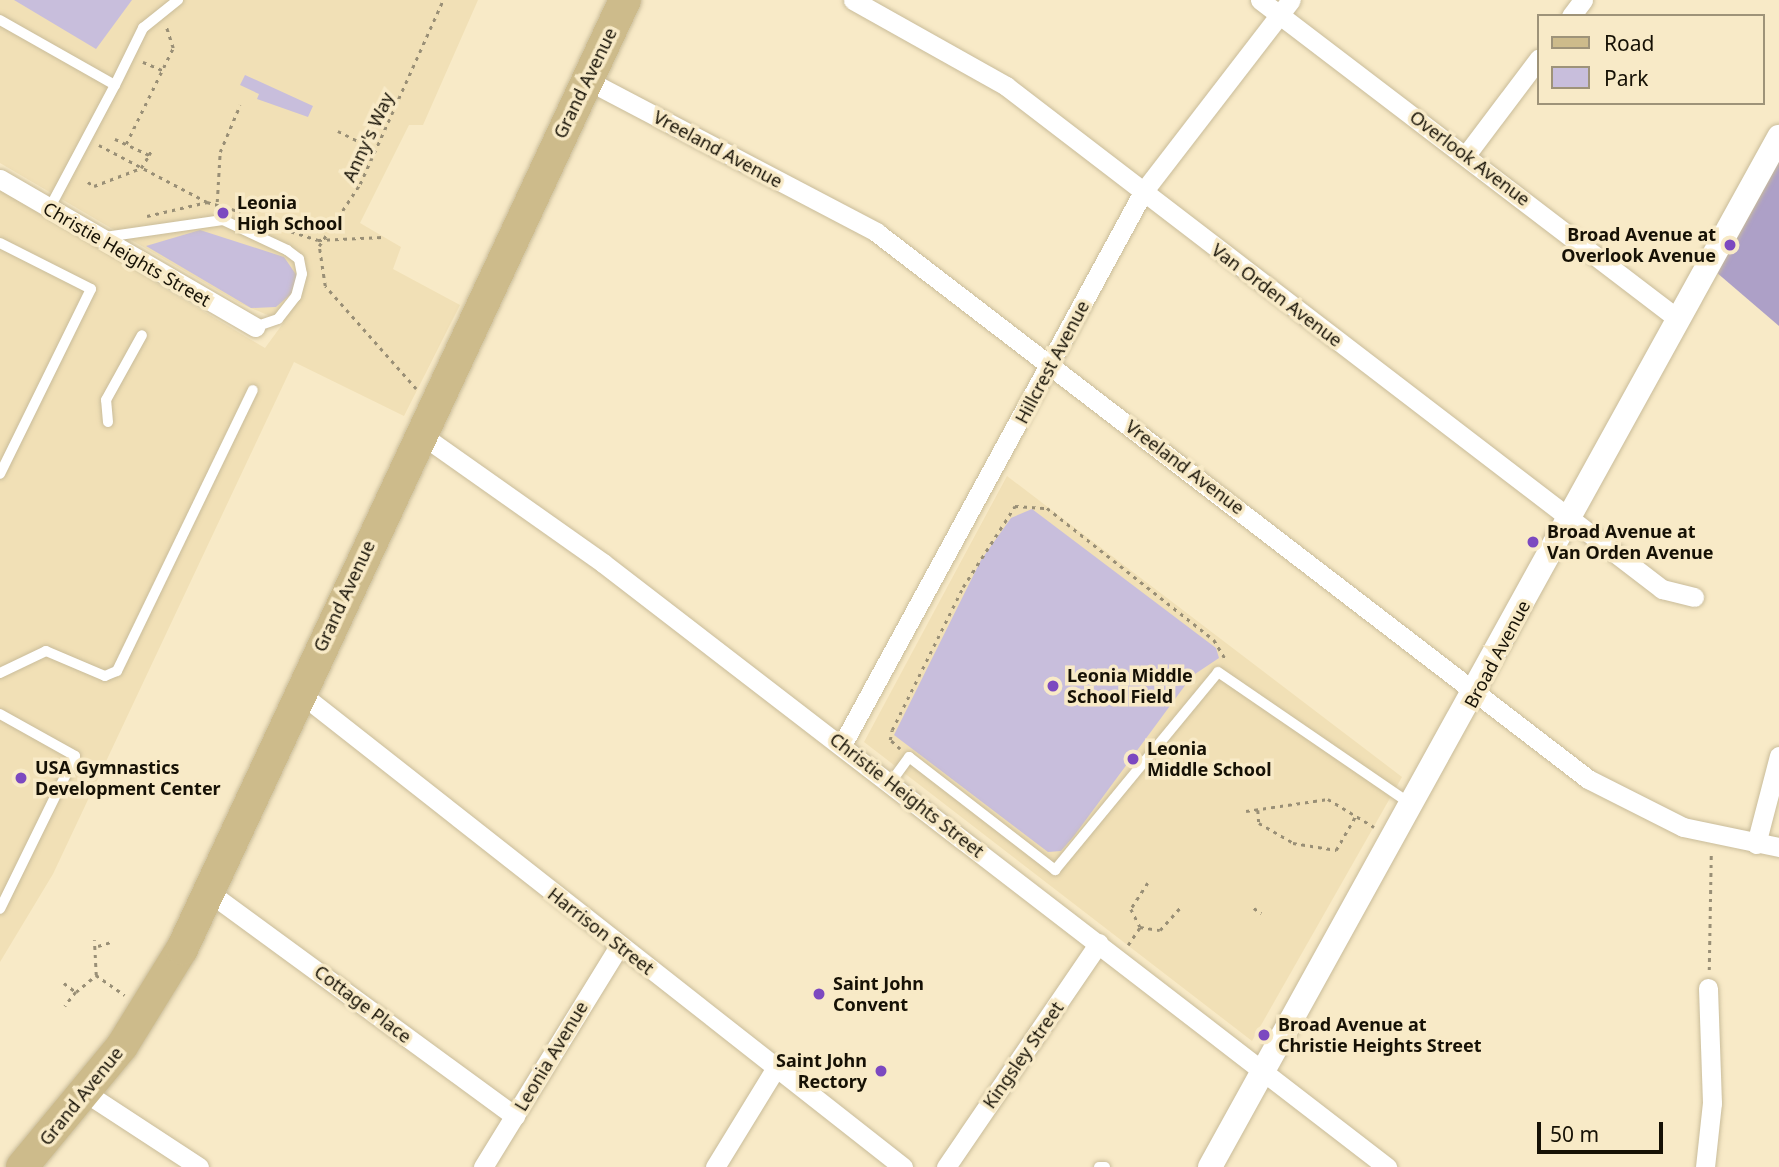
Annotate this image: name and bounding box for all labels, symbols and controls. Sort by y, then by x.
legend [1538,14,1765,105]
street label: Grand Avenue [549,24,621,142]
text: Road [1604,29,1654,57]
text: Park [1604,64,1648,92]
street label: Anny's Way [338,89,398,185]
street label: Vreeland Avenue [650,106,786,192]
street label: Overlook Avenue [1406,106,1534,210]
place label: Leonia High School [237,192,343,234]
street label: Christie Heights Street [40,197,214,311]
marker: Leonia High School [215,205,231,221]
place label: Broad Avenue at Overlook Avenue [1561,224,1716,266]
marker: Broad Avenue at Overlook Avenue [1722,237,1738,253]
street label: Van Orden Avenue [1208,239,1346,351]
street label: Hillcrest Avenue [1011,297,1093,427]
street label: Vreeland Avenue [1121,415,1249,519]
place label: Broad Avenue at Van Orden Avenue [1547,521,1714,564]
marker: Broad Avenue at Van Orden Avenue [1525,534,1541,550]
street label: Grand Avenue [309,537,379,655]
street label: Broad Avenue [1460,597,1534,711]
place label: Leonia Middle School Field [1067,665,1193,708]
marker: Leonia Middle School Field [1045,678,1061,694]
street label: Christie Heights Street [826,728,988,862]
place label: Leonia Middle School [1147,738,1272,780]
marker: Leonia Middle School [1125,751,1141,767]
place label: USA Gymnastics Development Center [35,757,221,800]
marker: USA Gymnastics Development Center [13,770,29,786]
street label: Harrison Street [544,883,658,979]
street label: Cottage Place [310,961,416,1047]
place label: Saint John Convent [833,973,924,1016]
marker: Saint John Convent [811,986,827,1002]
street label: Leonia Avenue [510,997,592,1115]
street label: Kingsley Street [978,998,1068,1112]
place label: Broad Avenue at Christie Heights Street [1278,1014,1482,1056]
marker: Broad Avenue at Christie Heights Street [1256,1027,1272,1043]
street label: Grand Avenue [35,1042,127,1150]
place label: Saint John Rectory [776,1050,867,1092]
marker: Saint John Rectory [873,1063,889,1079]
scale bar [1541,1108,1667,1152]
text: 50 m [1550,1120,1599,1148]

